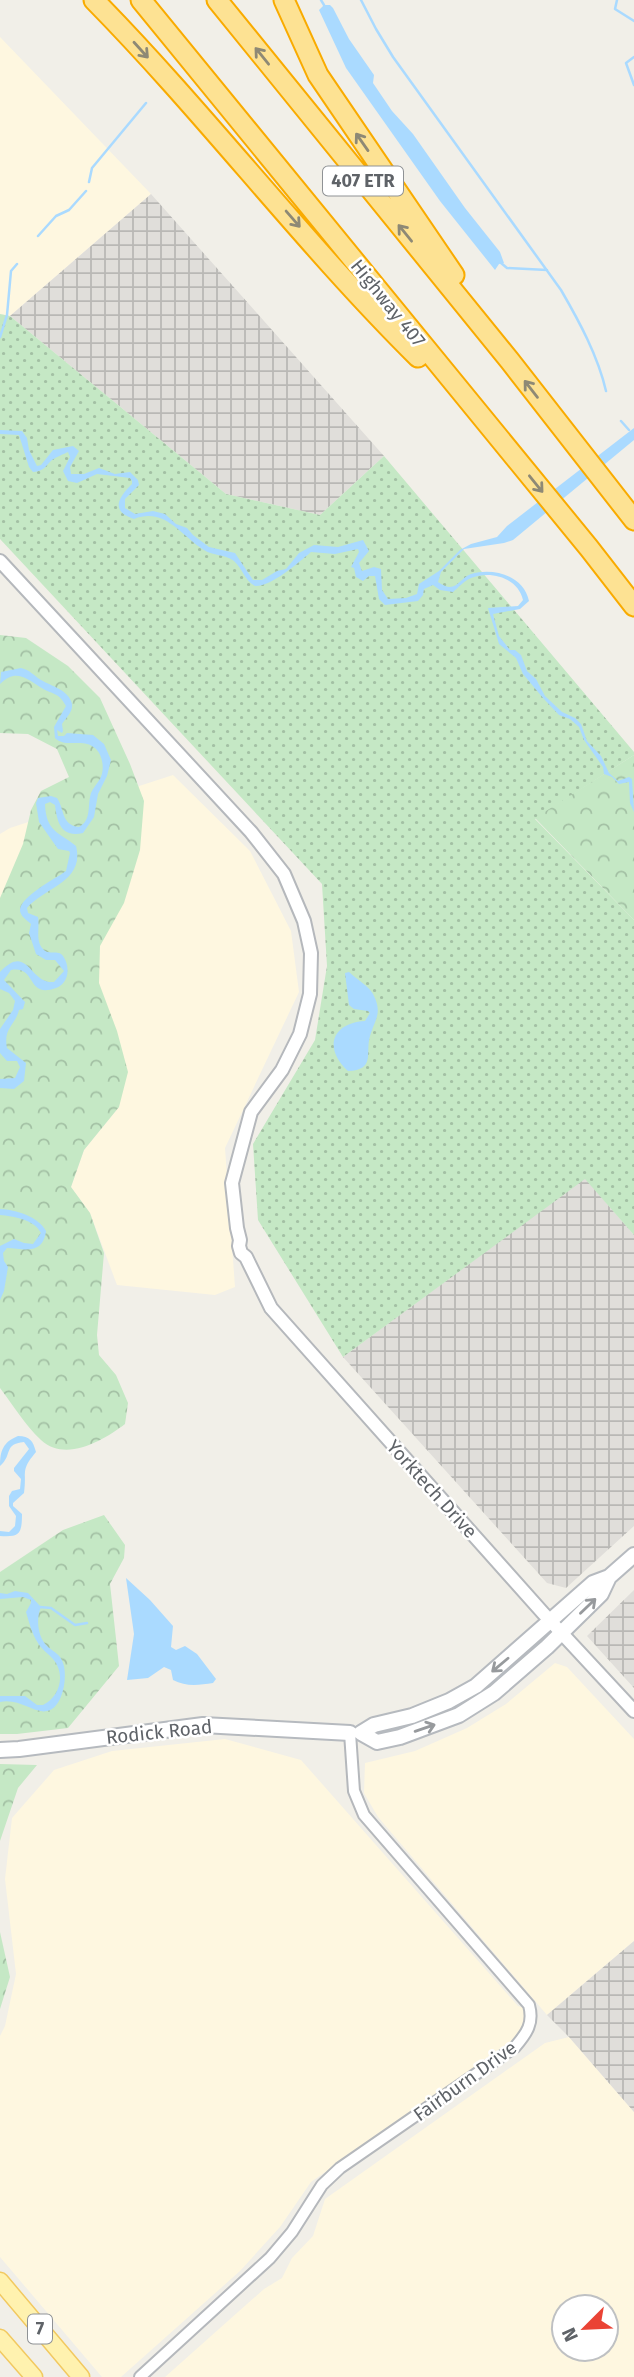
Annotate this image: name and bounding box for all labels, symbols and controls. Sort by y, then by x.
one-way arrow [133,41,149,59]
one-way arrow [254,47,269,65]
one-way arrow [355,133,369,152]
road number: 407 ETR [323,166,403,196]
one-way arrow [285,210,301,228]
one-way arrow [397,224,412,242]
street label: Highway 407 [346,255,430,351]
one-way arrow [524,381,539,399]
one-way arrow [528,474,544,492]
street label: Yorktech Drive [382,1435,482,1543]
one-way arrow [580,1598,597,1615]
one-way arrow [492,1657,510,1673]
street label: Rodick Road [105,1715,213,1749]
one-way arrow [414,1721,436,1733]
street label: Fairburn Drive [409,2036,521,2126]
north arrow [550,2293,620,2363]
road number: 7 [28,2314,52,2344]
text: N [557,2324,583,2345]

